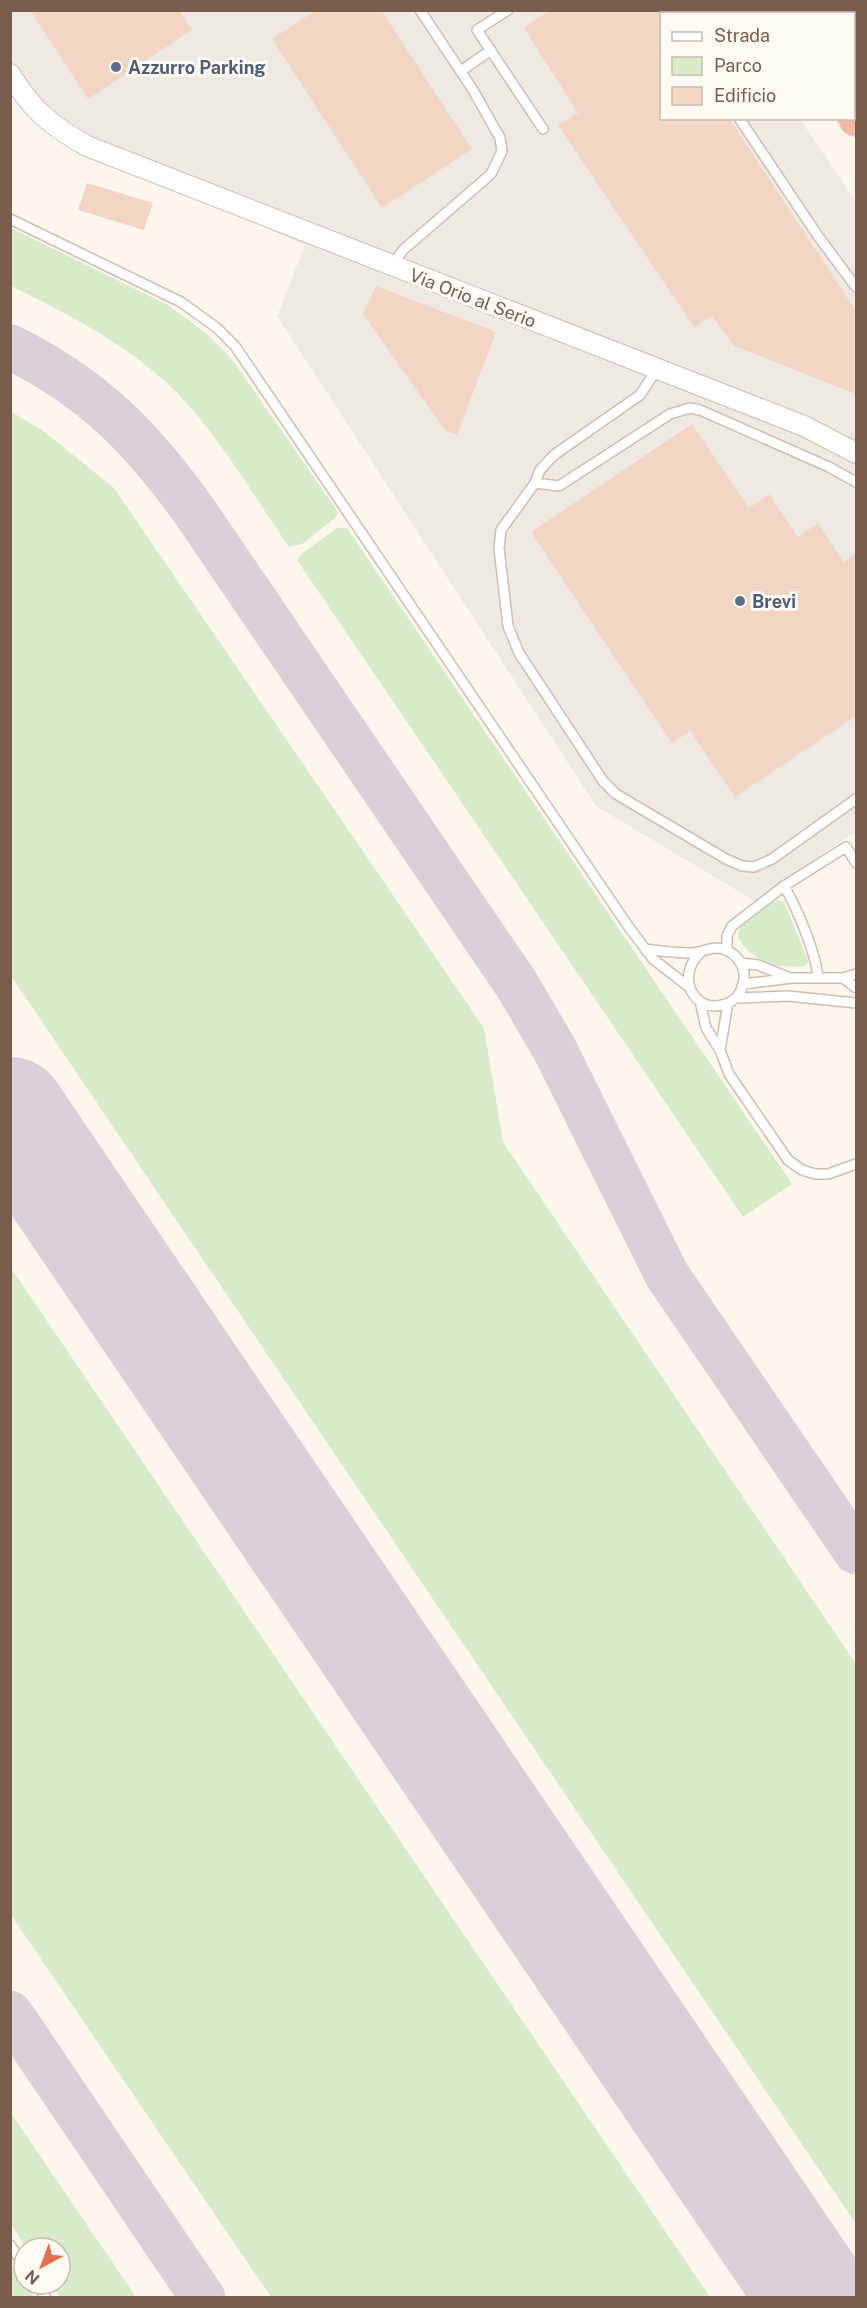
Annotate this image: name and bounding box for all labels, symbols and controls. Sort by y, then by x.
legend [660,12,855,120]
text: Strada [714,25,770,46]
text: Parco [714,55,762,76]
place label: Azzurro Parking [128,57,266,78]
marker: Azzurro Parking [109,60,123,74]
text: Edificio [714,85,776,106]
street label: Via Orio al Serio [407,264,539,332]
place label: Brevi [752,591,796,612]
marker: Brevi [733,594,747,608]
north arrow [12,2236,72,2296]
text: N [22,2266,43,2288]

